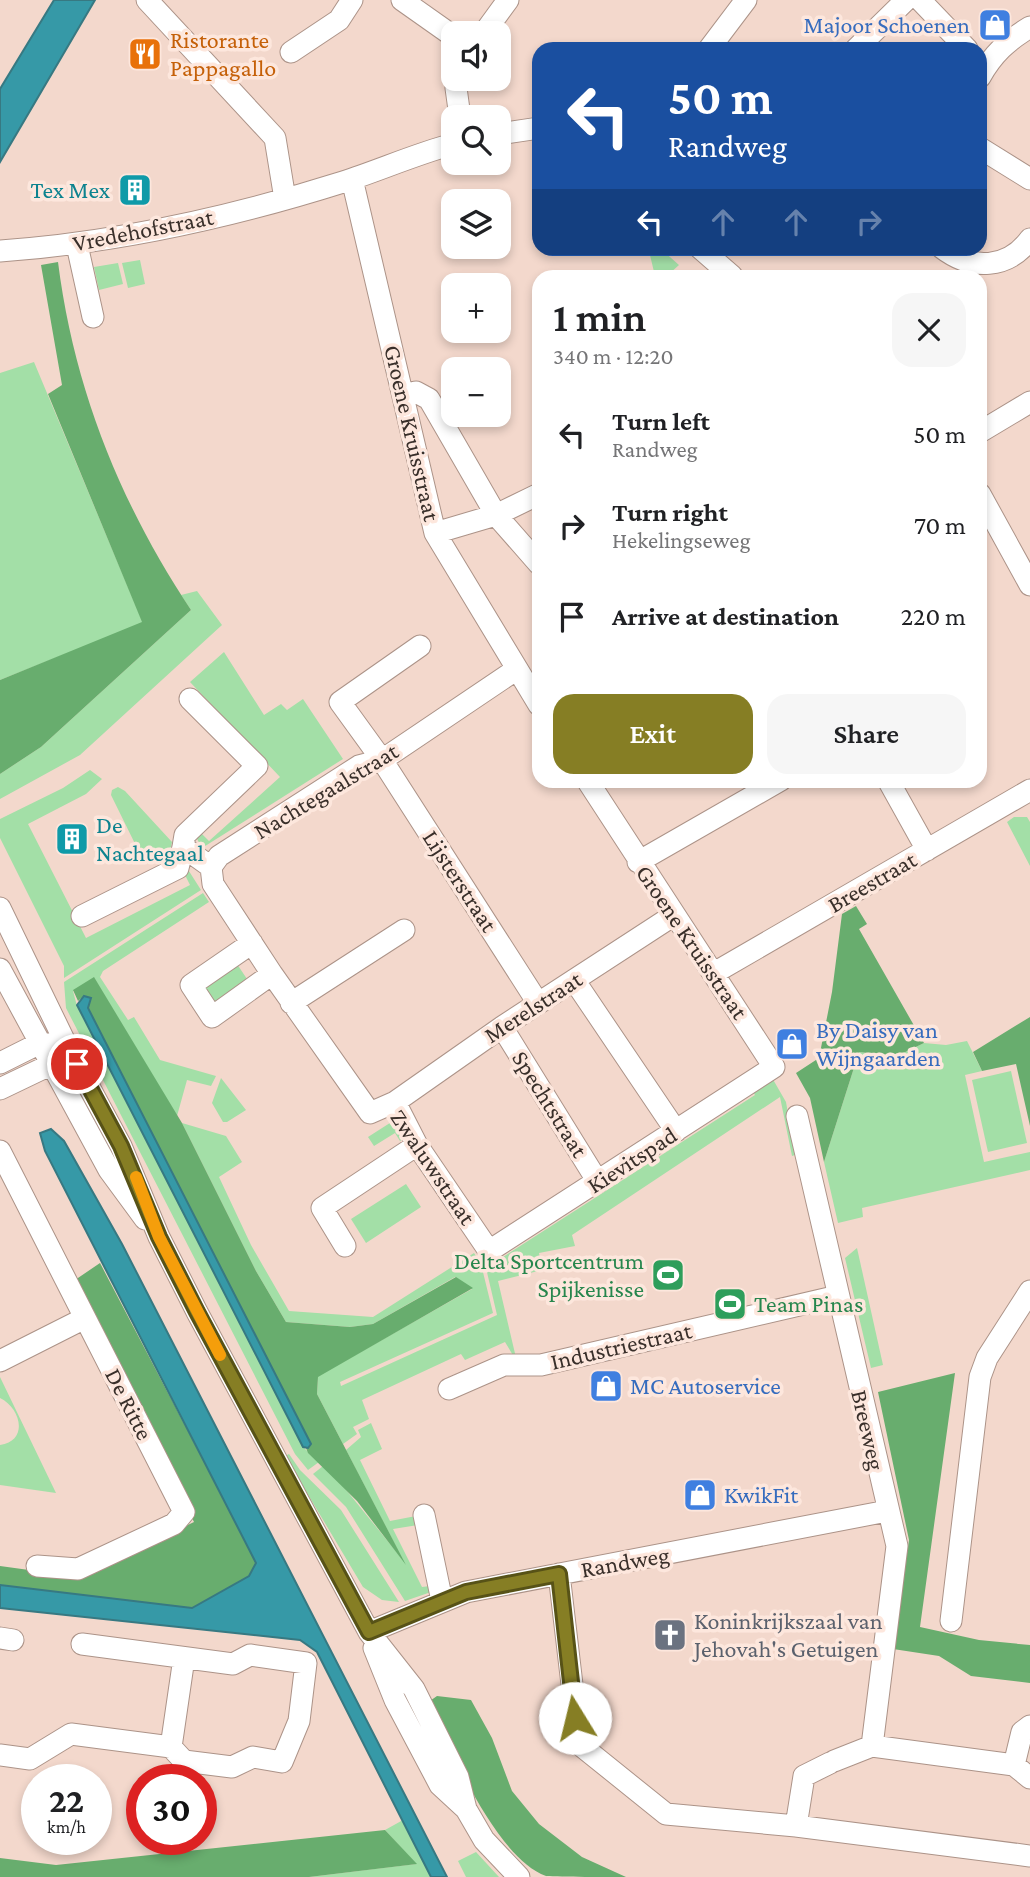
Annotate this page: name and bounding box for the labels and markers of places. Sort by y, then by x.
shop icon: Majoor Schoenen [976,6,1014,44]
place label: Majoor Schoenen [804,11,970,38]
place label: Ristorante Pappagallo [170,26,276,81]
restaurant icon: Ristorante Pappagallo [126,35,164,73]
building icon: Tex Mex [116,171,154,209]
place label: Tex Mex [30,176,110,203]
place label: De Nachtegaal [96,811,204,866]
building icon: De Nachtegaal [53,820,91,858]
place label: By Daisy van Wijngaarden [816,1016,941,1071]
shop icon: By Daisy van Wijngaarden [773,1025,811,1063]
pin [47,1034,107,1094]
place label: Delta Sportcentrum Spijkenisse [454,1247,644,1302]
sports icon: Delta Sportcentrum Spijkenisse [649,1256,687,1294]
sports icon: Team Pinas [711,1285,749,1323]
place label: Team Pinas [754,1290,863,1317]
shop icon: MC Autoservice [587,1367,625,1405]
place label: MC Autoservice [630,1372,781,1399]
shop icon: KwikFit [681,1476,719,1514]
place label: KwikFit [724,1481,799,1508]
place label: Koninkrijkszaal van Jehovah's Getuigen [692,1607,883,1662]
church icon: Koninkrijkszaal van Jehovah's Getuigen [651,1616,689,1654]

